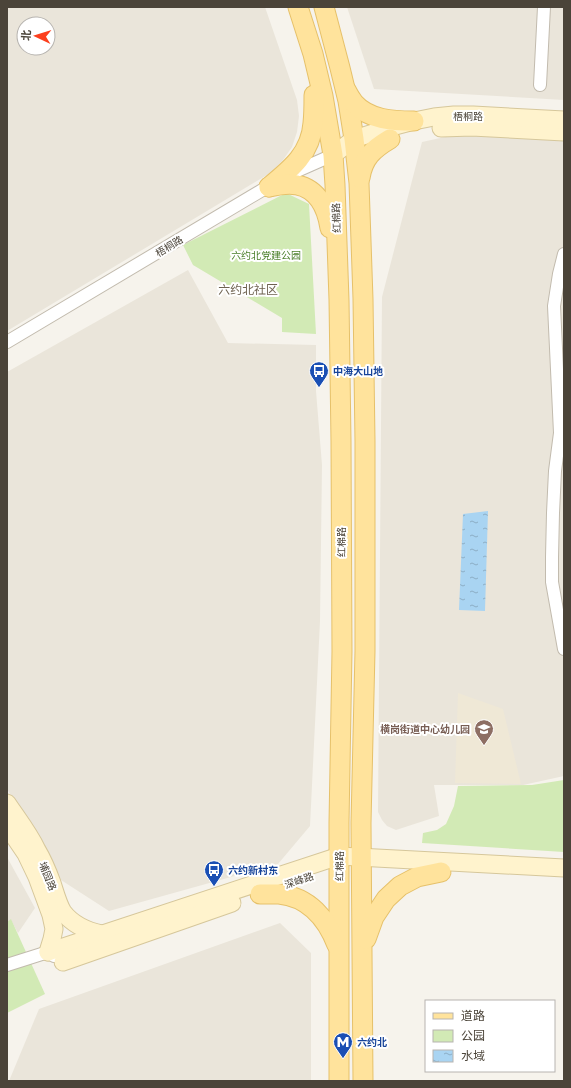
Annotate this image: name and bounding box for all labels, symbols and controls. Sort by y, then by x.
north arrow [16,16,56,56]
text: 北 [19,29,32,41]
street label: 梧桐路 [453,110,483,122]
street label: 红棉路 [329,203,343,233]
street label: 梧桐路 [153,233,185,259]
park label: 六约北党建公园 [231,249,301,261]
district label: 六约北社区 [218,282,278,297]
bus stop icon: 中海大山地 [308,360,330,388]
place label: 中海大山地 [333,365,383,377]
street label: 红棉路 [335,527,347,557]
school or university icon: 横岗街道中心幼儿园 [473,718,495,746]
place label: 横岗街道中心幼儿园 [380,723,470,735]
street label: 红棉路 [333,851,345,881]
bus stop icon: 六约新村东 [203,859,225,887]
street label: 埔园路 [37,860,59,892]
place label: 六约新村东 [228,864,278,876]
street label: 深峰路 [283,869,315,891]
legend [425,1000,555,1072]
text: 道路 [461,1008,485,1023]
text: 公园 [461,1028,485,1043]
metro station icon: 六约北 [332,1031,354,1059]
place label: 六约北 [357,1036,387,1048]
text: 水域 [461,1048,485,1063]

